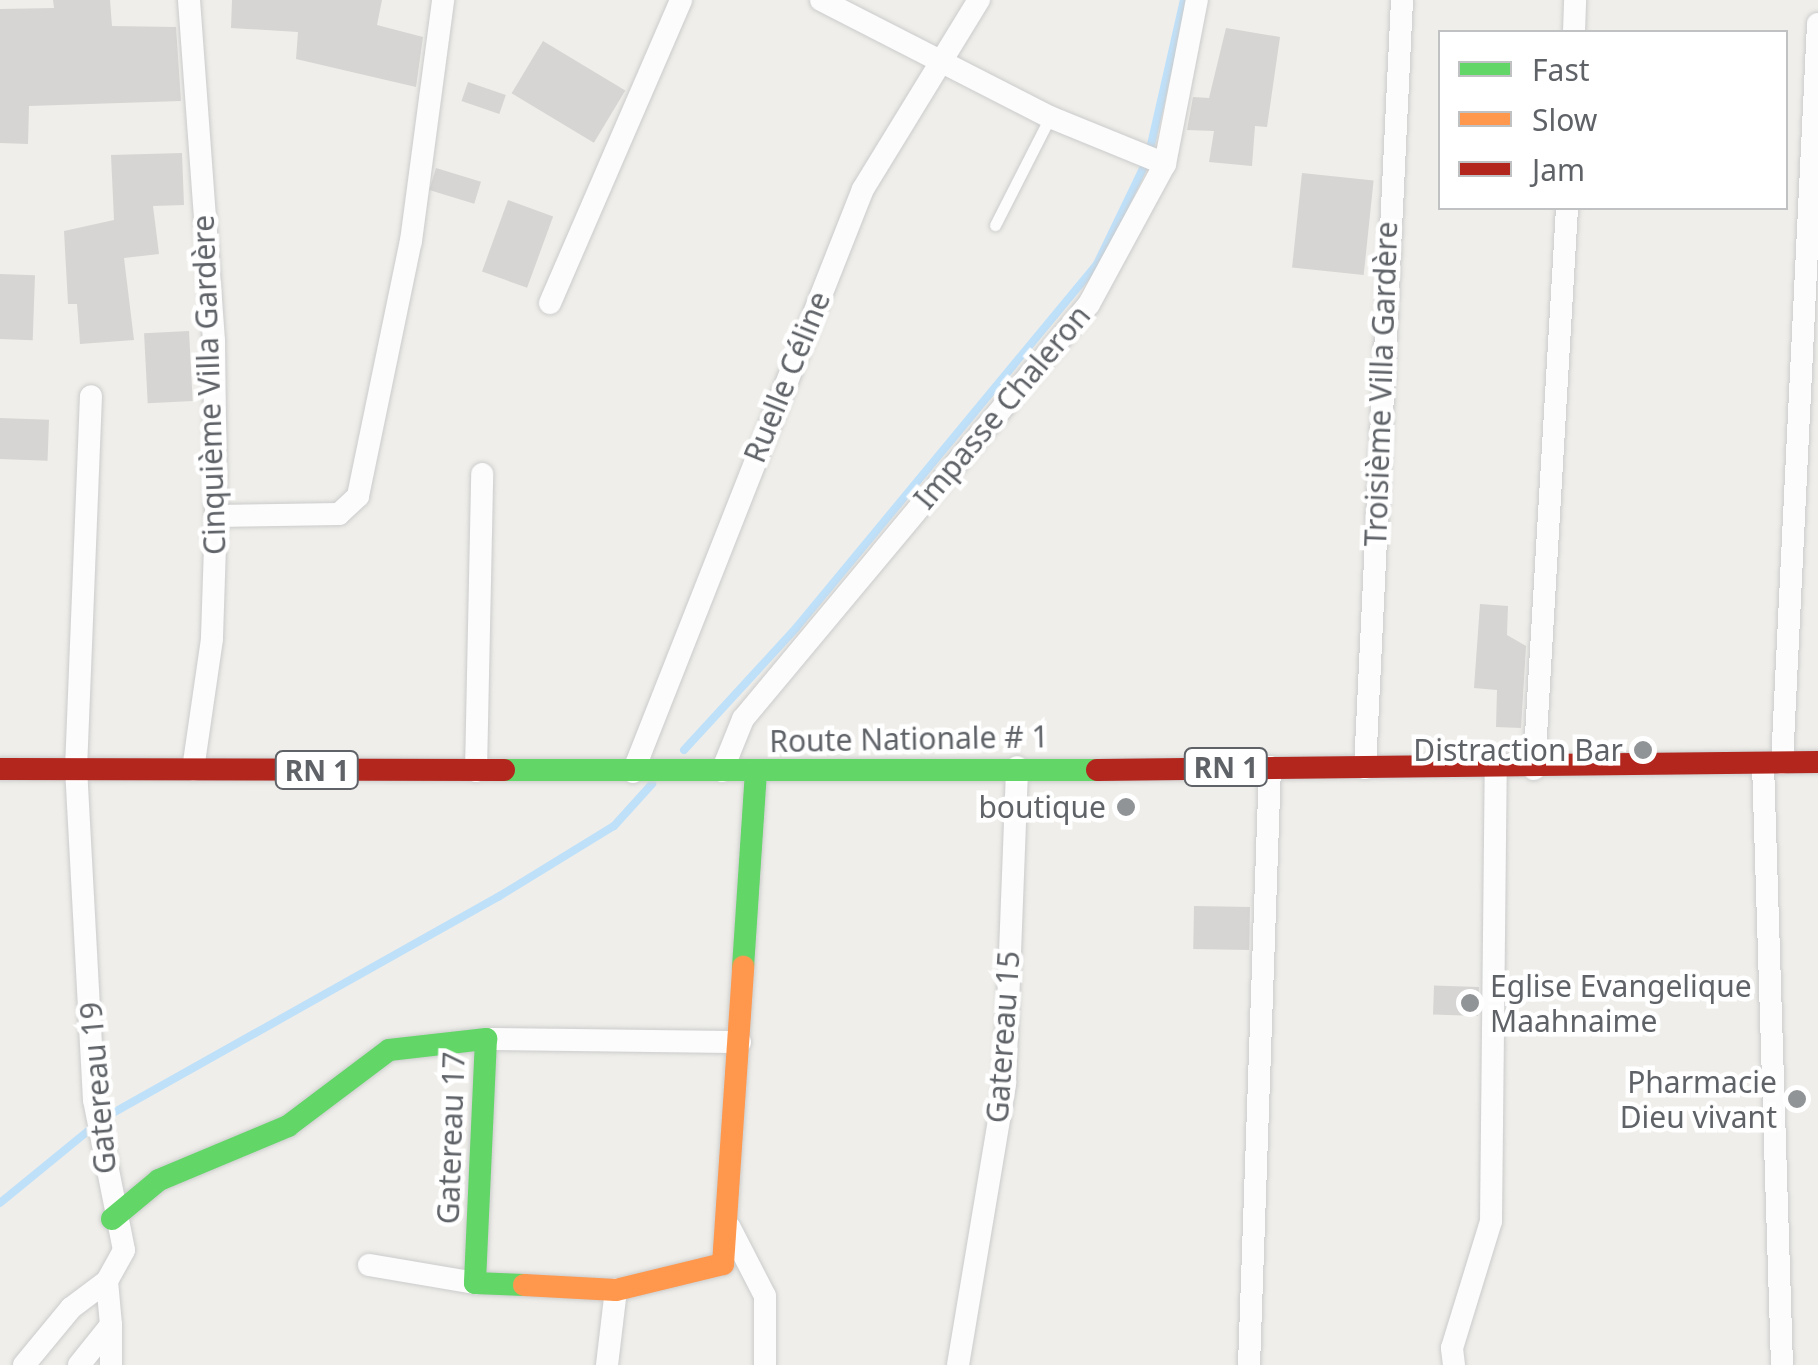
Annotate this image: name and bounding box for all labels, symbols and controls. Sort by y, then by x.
legend [1438,30,1788,210]
text: Fast [1532,49,1590,90]
text: Slow [1532,99,1597,140]
text: Jam [1532,149,1585,190]
street label: Cinquième Villa Gardère [185,214,233,556]
street label: Troisième Villa Gardère [1357,221,1405,547]
street label: Ruelle Céline [736,286,838,468]
street label: Impasse Chaleron [906,298,1098,516]
street label: Route Nationale # 1 [769,719,1049,759]
place label: Distraction Bar [1413,732,1623,768]
marker: Distraction Bar [1632,739,1654,761]
road number: RN 1 [1184,744,1268,790]
road number: RN 1 [274,747,360,793]
place label: boutique [978,789,1106,825]
marker: boutique [1115,796,1137,818]
street label: Gatereau 15 [979,950,1027,1124]
place label: Eglise Evangelique Maahnaime [1490,968,1752,1038]
marker: Eglise Evangelique Maahnaime [1459,992,1481,1014]
street label: Gatereau 19 [73,1000,123,1176]
street label: Gatereau 17 [430,1051,472,1225]
place label: Pharmacie Dieu vivant [1620,1064,1777,1134]
marker: Pharmacie Dieu vivant [1786,1088,1808,1110]

